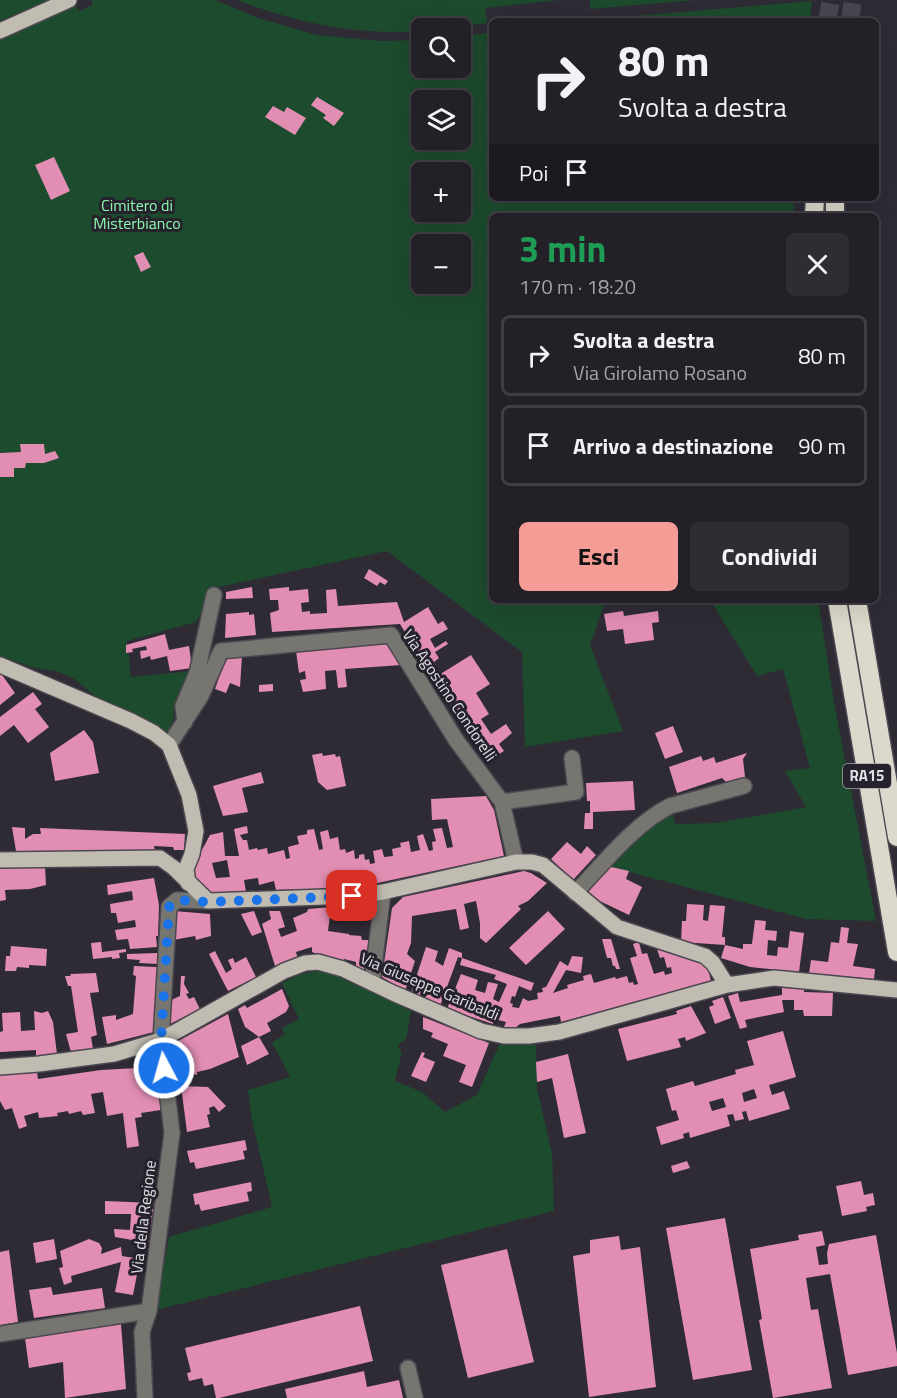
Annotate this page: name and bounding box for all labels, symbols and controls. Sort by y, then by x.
map controls [411,18,471,294]
button: search [411,18,471,78]
text: 80 m [618,28,710,92]
icon: right [519,42,597,120]
text: Svolta a destra [618,86,787,127]
button: layers [411,90,471,150]
text: Poi [519,156,548,190]
icon: arrive [560,156,593,189]
button: + [411,162,471,222]
park label: Cimitero di Misterbianco [93,193,181,235]
text: 3 min [519,221,606,276]
button: close [786,233,849,296]
button: − [411,234,471,294]
text: 170 m · 18:20 [519,271,636,302]
text: Svolta a destra [573,323,715,357]
icon: right [522,339,555,372]
text: 80 m [798,339,846,373]
text: Via Girolamo Rosano [573,357,747,388]
icon: arrive [522,429,555,462]
text: Arrivo a destinazione [573,429,773,463]
text: 90 m [798,429,846,463]
button: Esci [519,522,678,591]
button: Condividi [690,522,849,591]
street label: Via Agostino Condorelli [397,624,503,766]
road number: RA15 [843,764,891,788]
pin [326,870,377,921]
icon: arrive [335,879,368,912]
street label: Via Giuseppe Garibaldi [357,946,503,1026]
position arrow [132,1036,196,1100]
street label: Via della Regione [124,1159,162,1275]

